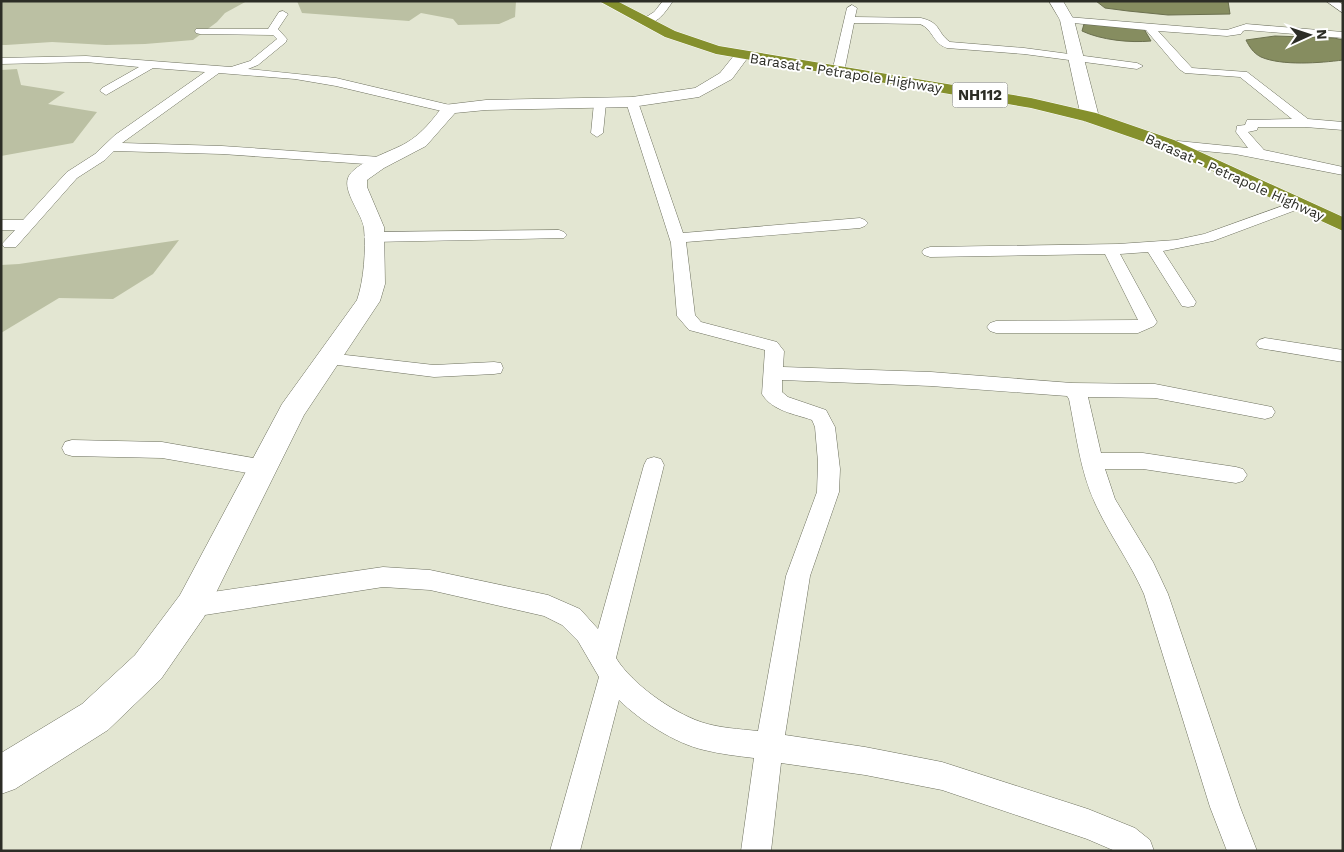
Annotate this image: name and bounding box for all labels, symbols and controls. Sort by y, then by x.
north arrow [1284,10,1334,60]
text: N [1314,29,1330,40]
street label: Barasat - Petrapole Highway [749,50,944,96]
road number: NH112 [952,82,1008,108]
street label: Barasat - Petrapole Highway [1143,130,1328,224]

